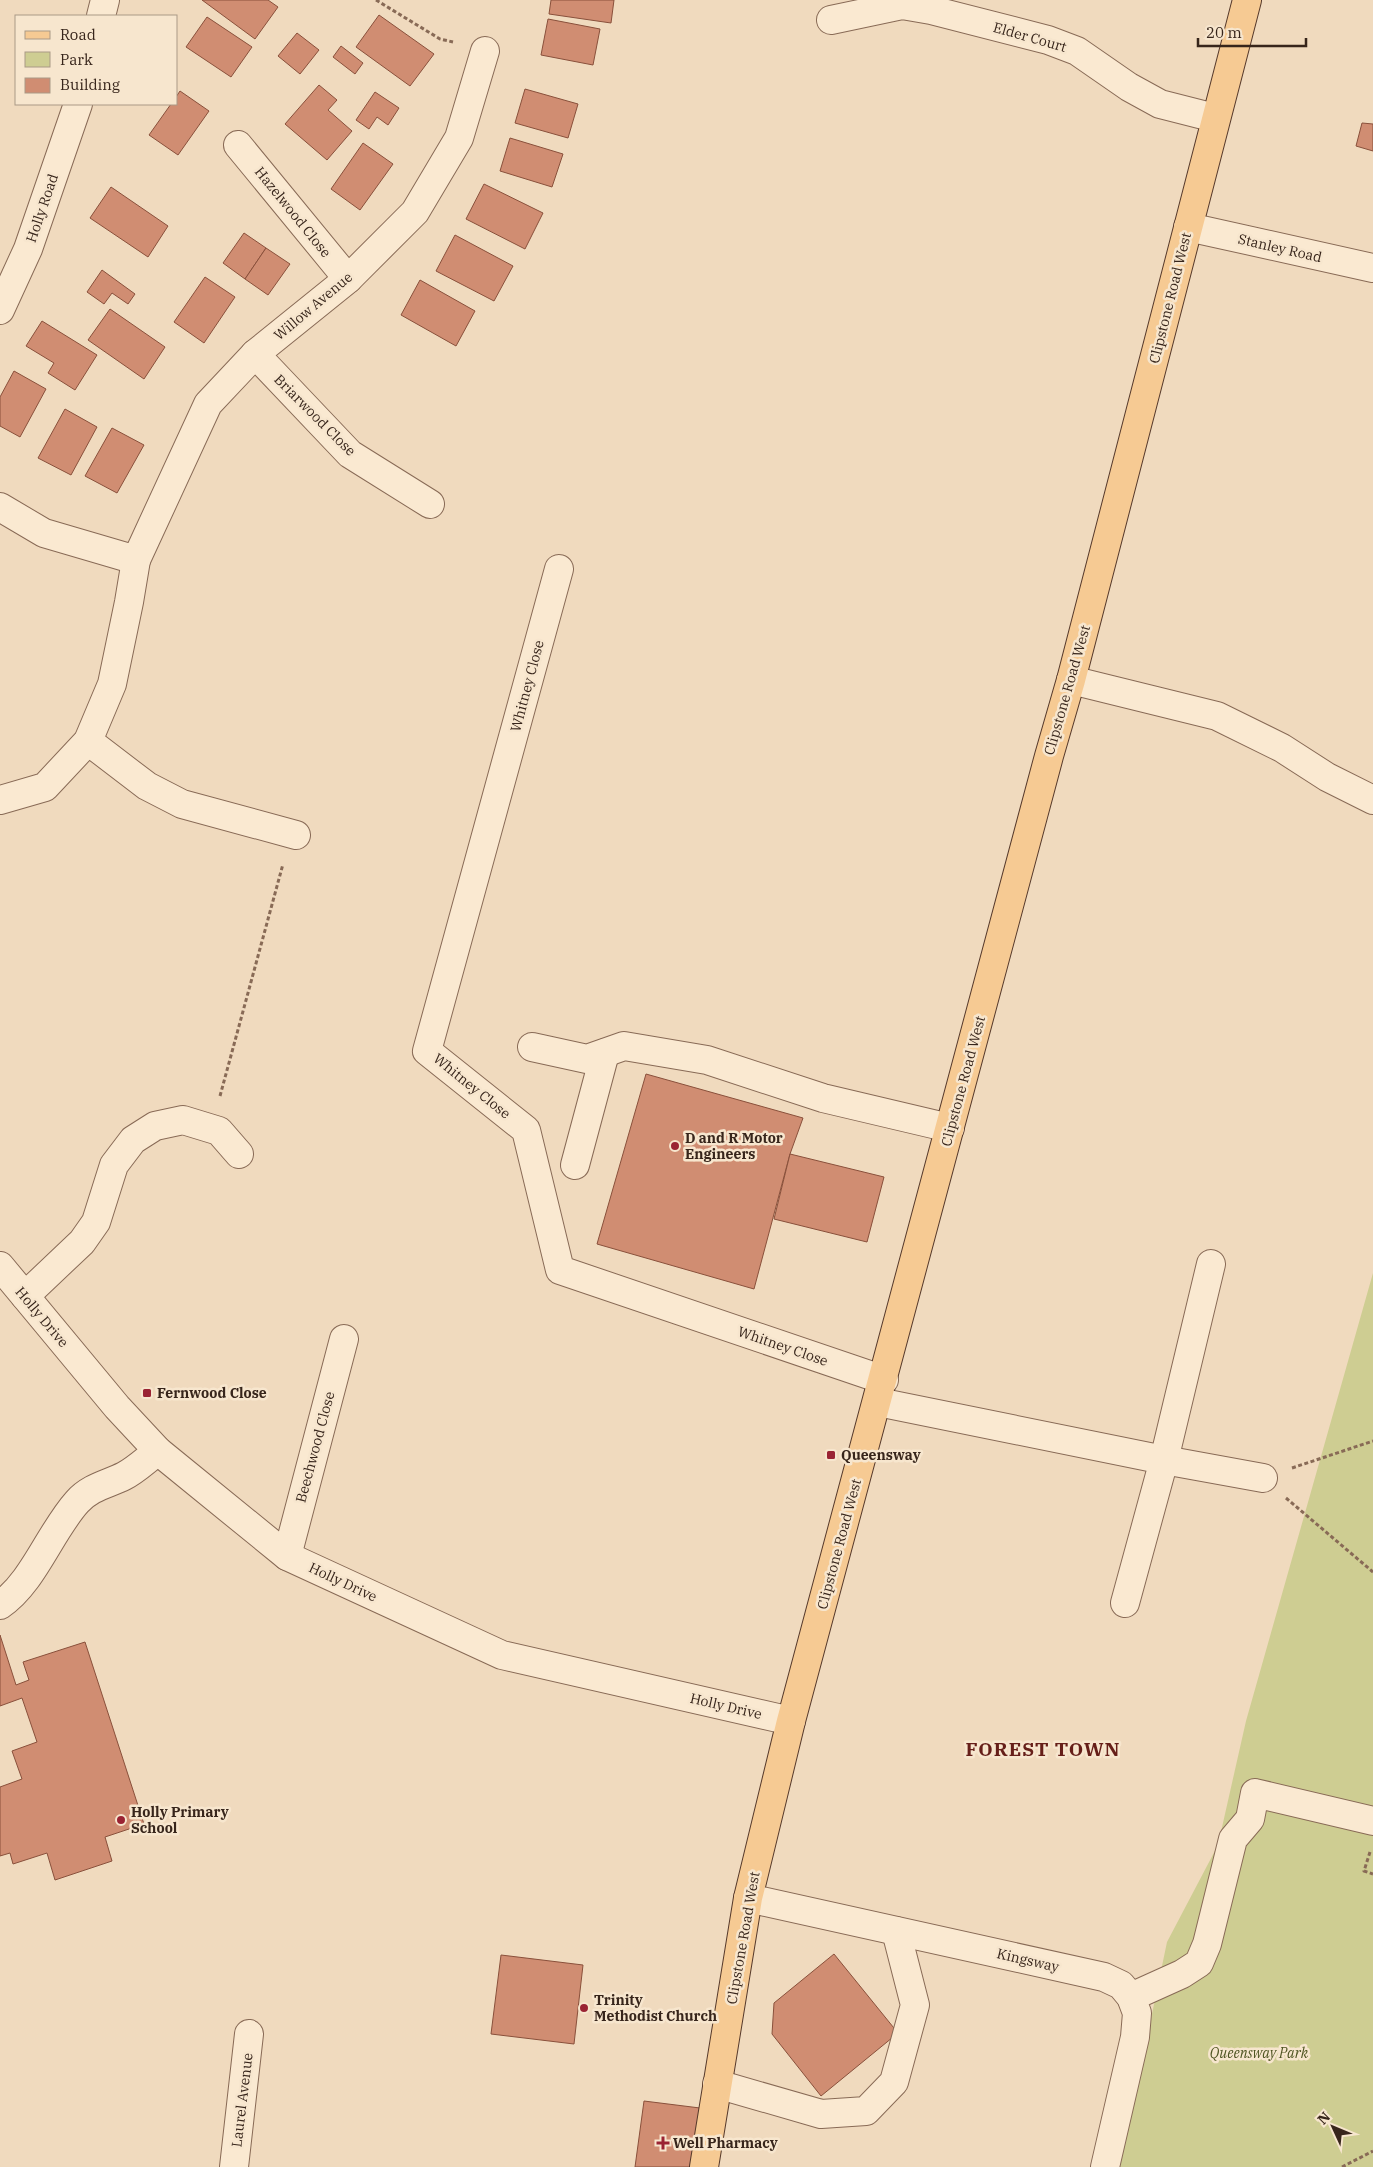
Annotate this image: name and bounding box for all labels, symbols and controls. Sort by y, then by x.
legend [15,15,178,105]
scale bar [1198,15,1306,47]
street label: Elder Court [991,18,1069,56]
text: 20 m [1206,23,1242,42]
text: Road [60,25,96,44]
text: Park [60,50,93,69]
text: Building [60,75,120,94]
street label: Hazelwood Close [251,163,335,261]
street label: Holly Road [22,171,62,245]
street label: Stanley Road [1236,230,1324,266]
street label: Clipstone Road West [1145,231,1195,365]
street label: Willow Avenue [270,268,356,344]
street label: Briarwood Close [270,370,360,460]
street label: Clipstone Road West [1040,623,1094,757]
street label: Whitney Close [506,638,548,734]
street label: Clipstone Road West [937,1014,989,1148]
street label: Whitney Close [430,1049,514,1123]
place label: D and R Motor Engineers [685,1129,783,1163]
marker: D and R Motor Engineers [669,1140,681,1152]
street label: Holly Drive [12,1283,72,1351]
street label: Whitney Close [736,1322,830,1370]
place label: Fernwood Close [157,1384,267,1402]
marker: Fernwood Close [141,1387,153,1399]
street label: Beechwood Close [292,1389,338,1505]
place label: Queensway [841,1446,921,1464]
marker: Queensway [825,1449,837,1461]
street label: Clipstone Road West [813,1477,865,1611]
street label: Holly Drive [306,1558,380,1606]
street label: Holly Drive [688,1689,764,1723]
district label: FOREST TOWN [965,1737,1121,1761]
place label: Holly Primary School [131,1803,229,1837]
marker: Holly Primary School [115,1814,127,1826]
street label: Clipstone Road West [722,1870,764,2006]
street label: Kingsway [995,1944,1061,1976]
place label: Trinity Methodist Church [594,1991,717,2025]
marker: Trinity Methodist Church [578,2002,590,2014]
park label: Queensway Park [1210,2044,1309,2062]
street label: Laurel Avenue [227,2052,257,2148]
north arrow [1308,2102,1358,2152]
text: N [1313,2108,1334,2128]
place label: Well Pharmacy [673,2134,778,2152]
marker: Well Pharmacy [657,2137,669,2149]

